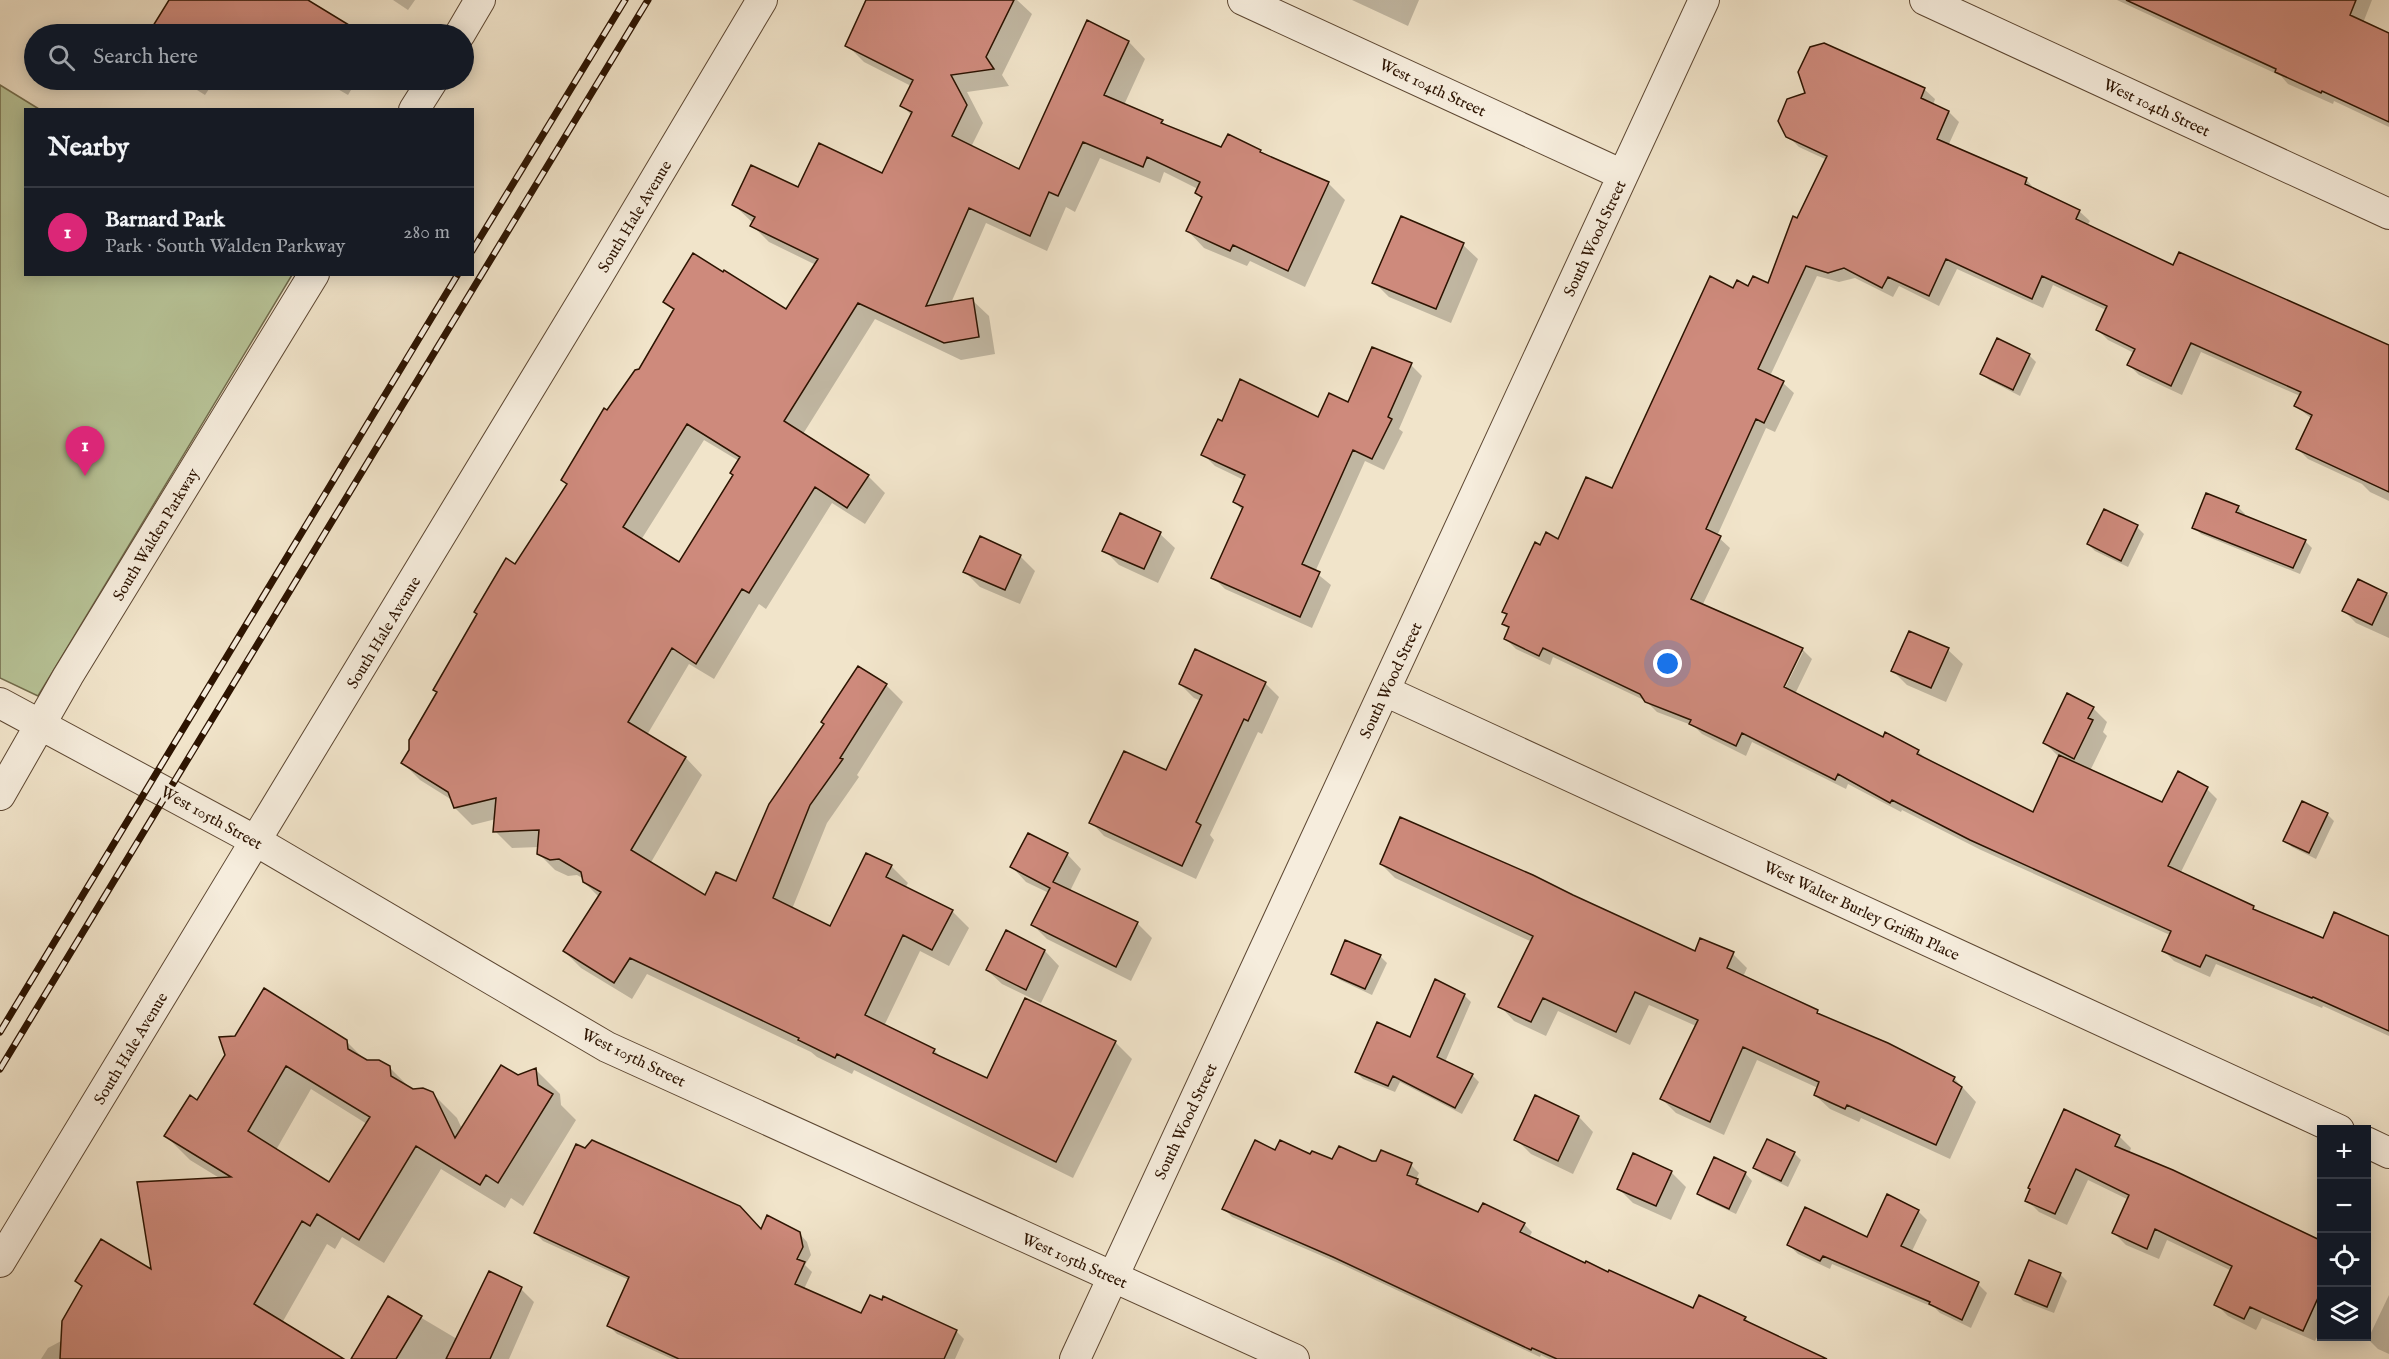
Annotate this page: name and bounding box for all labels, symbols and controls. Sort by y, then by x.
search box [24,24,474,90]
icon: search [45,41,78,74]
text: Search here [93,43,198,71]
street label: West 104th Street [1376,55,1489,122]
street label: West 104th Street [2100,75,2213,142]
text: Nearby [48,131,129,164]
street label: South Hale Avenue [594,157,677,277]
street label: South Wood Street [1560,177,1632,300]
text: Barnard Park [105,206,225,234]
text: 1 [64,220,71,245]
text: 280 m [403,220,450,245]
text: Park · South Walden Parkway [105,234,345,259]
pin: 1 [66,426,104,476]
street label: South Walden Parkway [109,465,204,605]
street label: South Hale Avenue [343,573,426,693]
street label: South Wood Street [1356,619,1428,742]
your location [1653,649,1682,678]
street label: West 105th Street [157,783,266,855]
street label: West Walter Burley Griffin Place [1760,858,1962,966]
street label: South Hale Avenue [90,989,173,1109]
street label: West 105th Street [578,1025,689,1093]
street label: South Wood Street [1151,1060,1223,1183]
map controls [2317,1125,2371,1341]
button: + [2317,1125,2371,1179]
button: − [2317,1179,2371,1233]
street label: West 105th Street [1018,1230,1130,1294]
button: locate [2317,1233,2371,1287]
button: layers [2317,1287,2371,1341]

